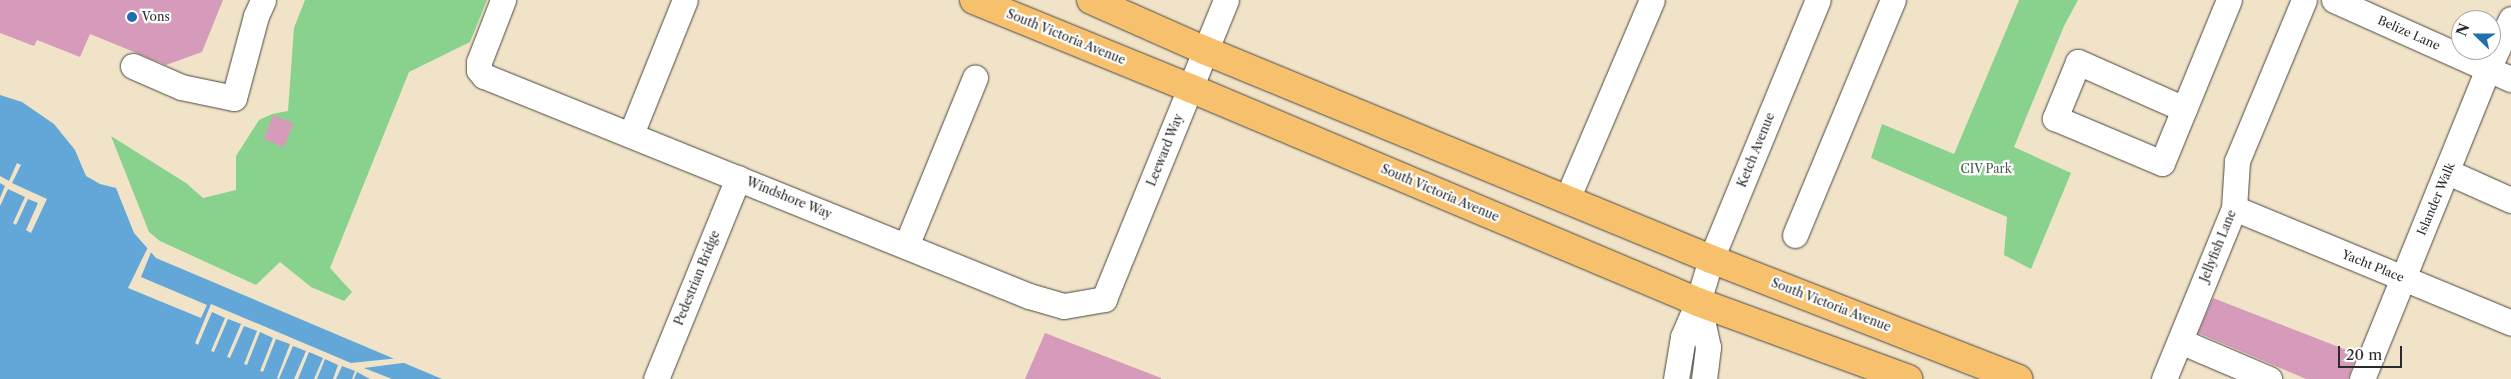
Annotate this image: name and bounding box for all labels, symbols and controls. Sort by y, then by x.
street label: South Victoria Avenue [1004,6,1128,68]
place label: Vons [142,10,170,24]
north arrow [2451,10,2501,60]
marker: Vons [126,11,138,23]
street label: Belize Lane [2376,13,2442,53]
text: N [2452,21,2474,39]
street label: Ketch Avenue [1734,110,1778,190]
street label: Leeward Way [1144,112,1186,188]
street label: Islander Walk [2414,160,2458,238]
street label: South Victoria Avenue [1378,161,1502,225]
park label: CIV Park [1960,162,2012,176]
street label: Windshore Way [744,174,834,222]
street label: Jellyfish Lane [2197,208,2239,284]
street label: Pedestrian Bridge [671,229,723,327]
street label: Yacht Place [2340,247,2406,285]
street label: South Victoria Avenue [1769,275,1893,335]
scale bar [2341,336,2405,368]
text: 20 m [2346,345,2382,364]

